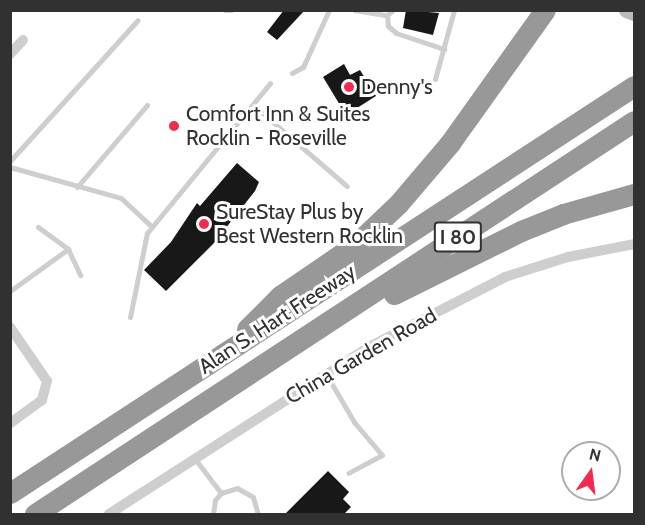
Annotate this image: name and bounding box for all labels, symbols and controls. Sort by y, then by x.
place label: Denny's [361,74,433,100]
marker: Denny's [342,80,356,94]
place label: Comfort Inn & Suites Rocklin - Roseville [186,101,370,151]
marker: Comfort Inn & Suites Rocklin - Roseville [167,119,181,133]
place label: SureStay Plus by Best Western Rocklin [216,199,403,249]
marker: SureStay Plus by Best Western Rocklin [197,217,211,231]
road number: I 80 [432,220,484,254]
street label: Alan S. Hart Freeway [194,259,360,379]
street label: China Garden Road [281,303,441,409]
north arrow [561,441,621,501]
text: N [587,444,603,466]

